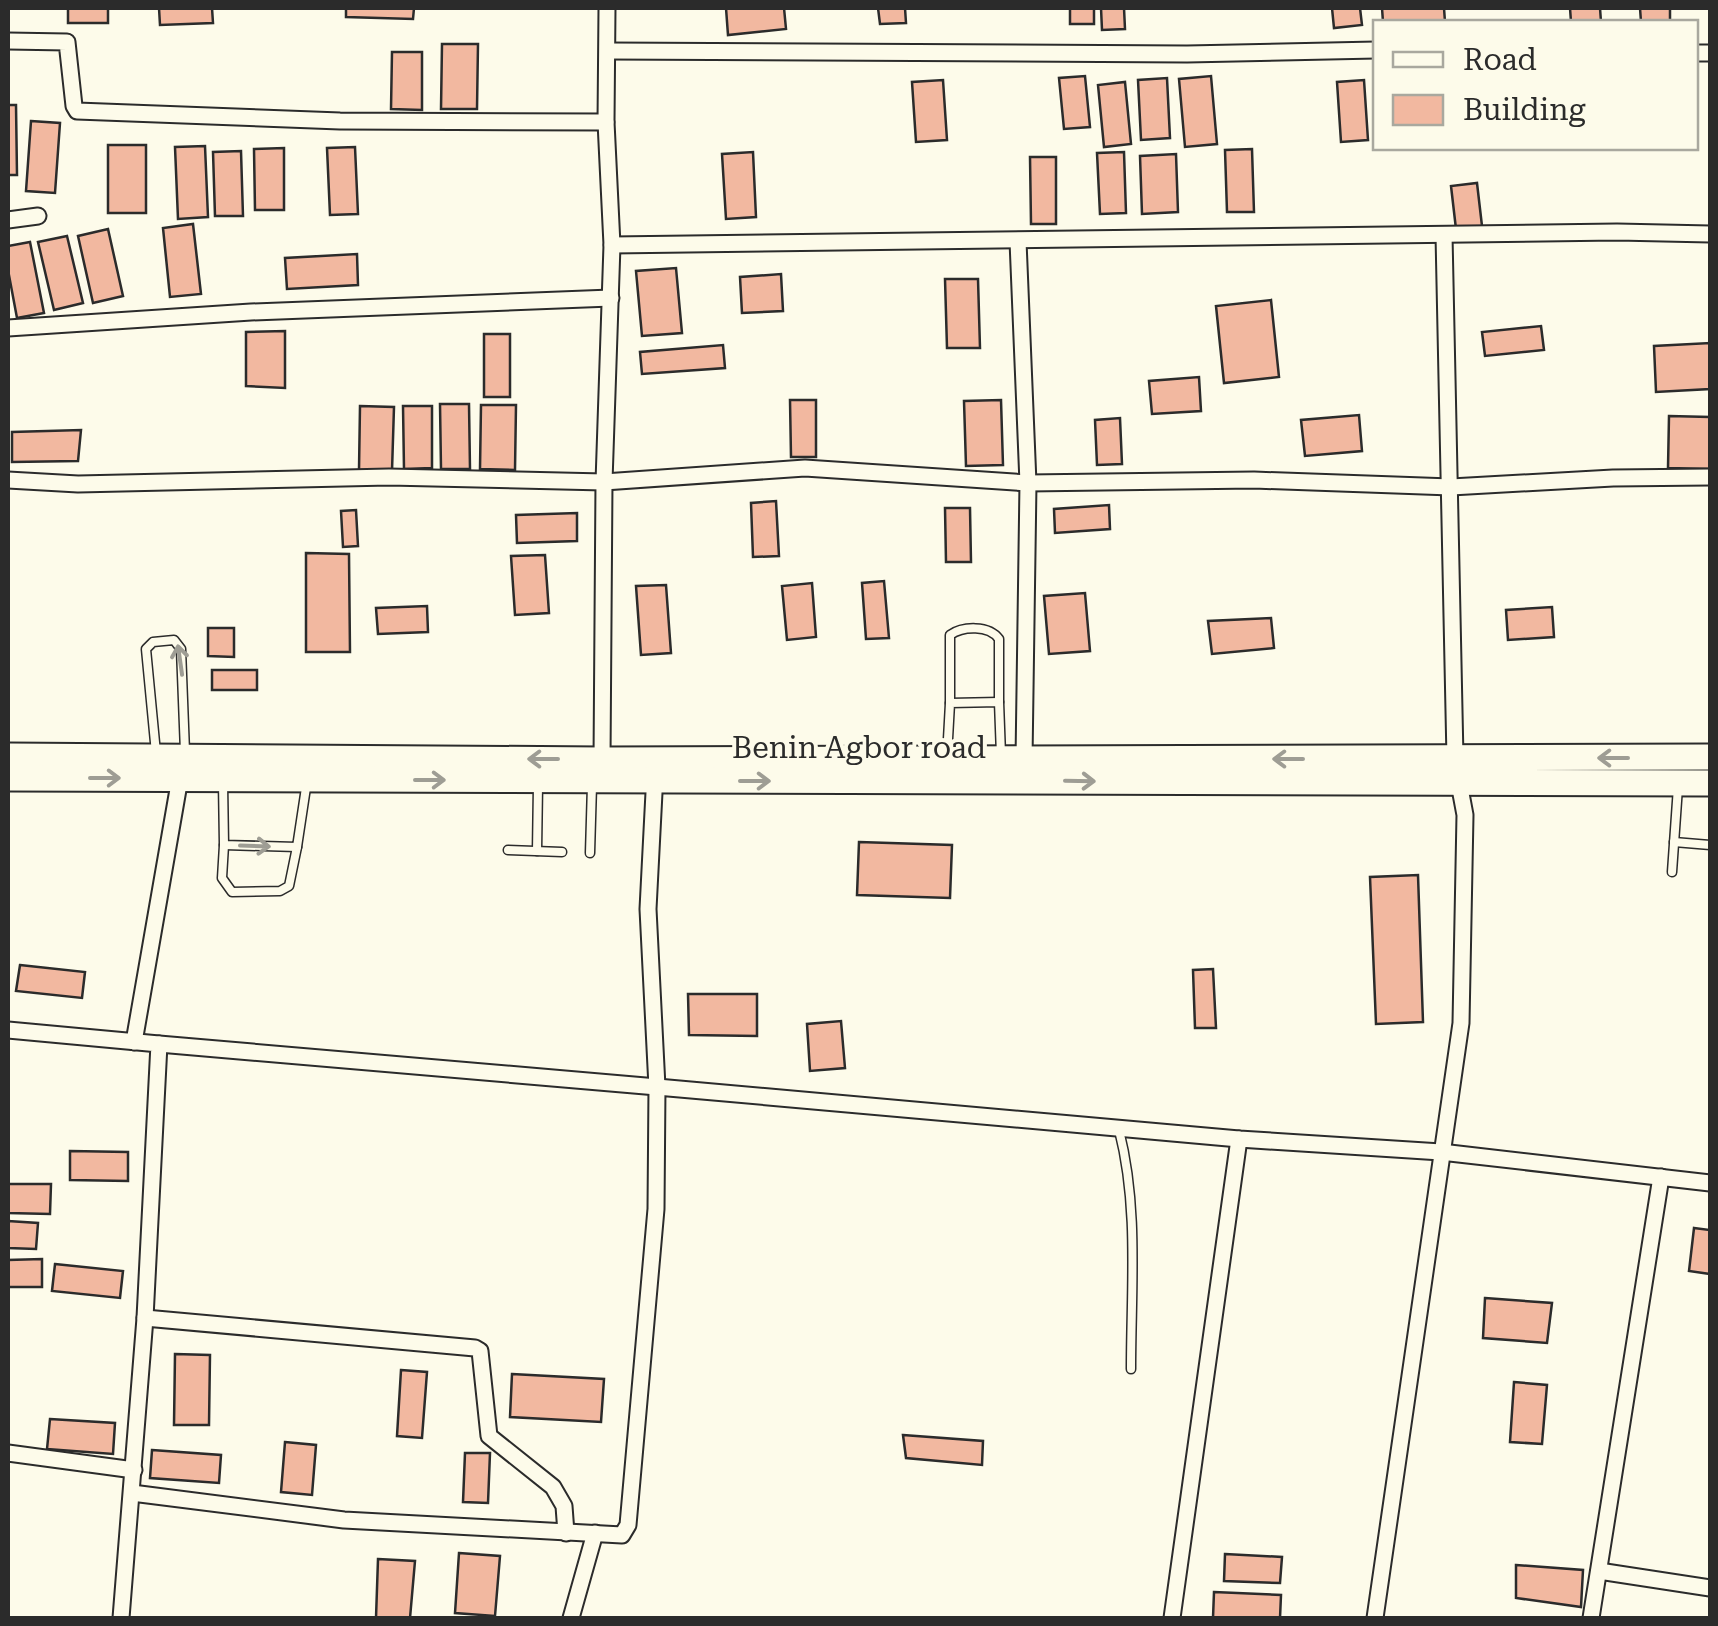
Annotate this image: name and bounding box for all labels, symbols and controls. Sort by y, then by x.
legend [1373,20,1698,150]
text: Road [1463,42,1537,77]
text: Building [1463,92,1586,127]
one-way arrow [170,644,189,677]
street label: Benin Agbor road [732,730,986,765]
one-way arrow [1598,748,1630,768]
one-way arrow [528,750,560,768]
one-way arrow [1273,750,1306,768]
one-way arrow [88,768,120,788]
one-way arrow [413,770,445,789]
one-way arrow [1063,771,1095,790]
one-way arrow [738,772,770,791]
one-way arrow [239,836,271,855]

